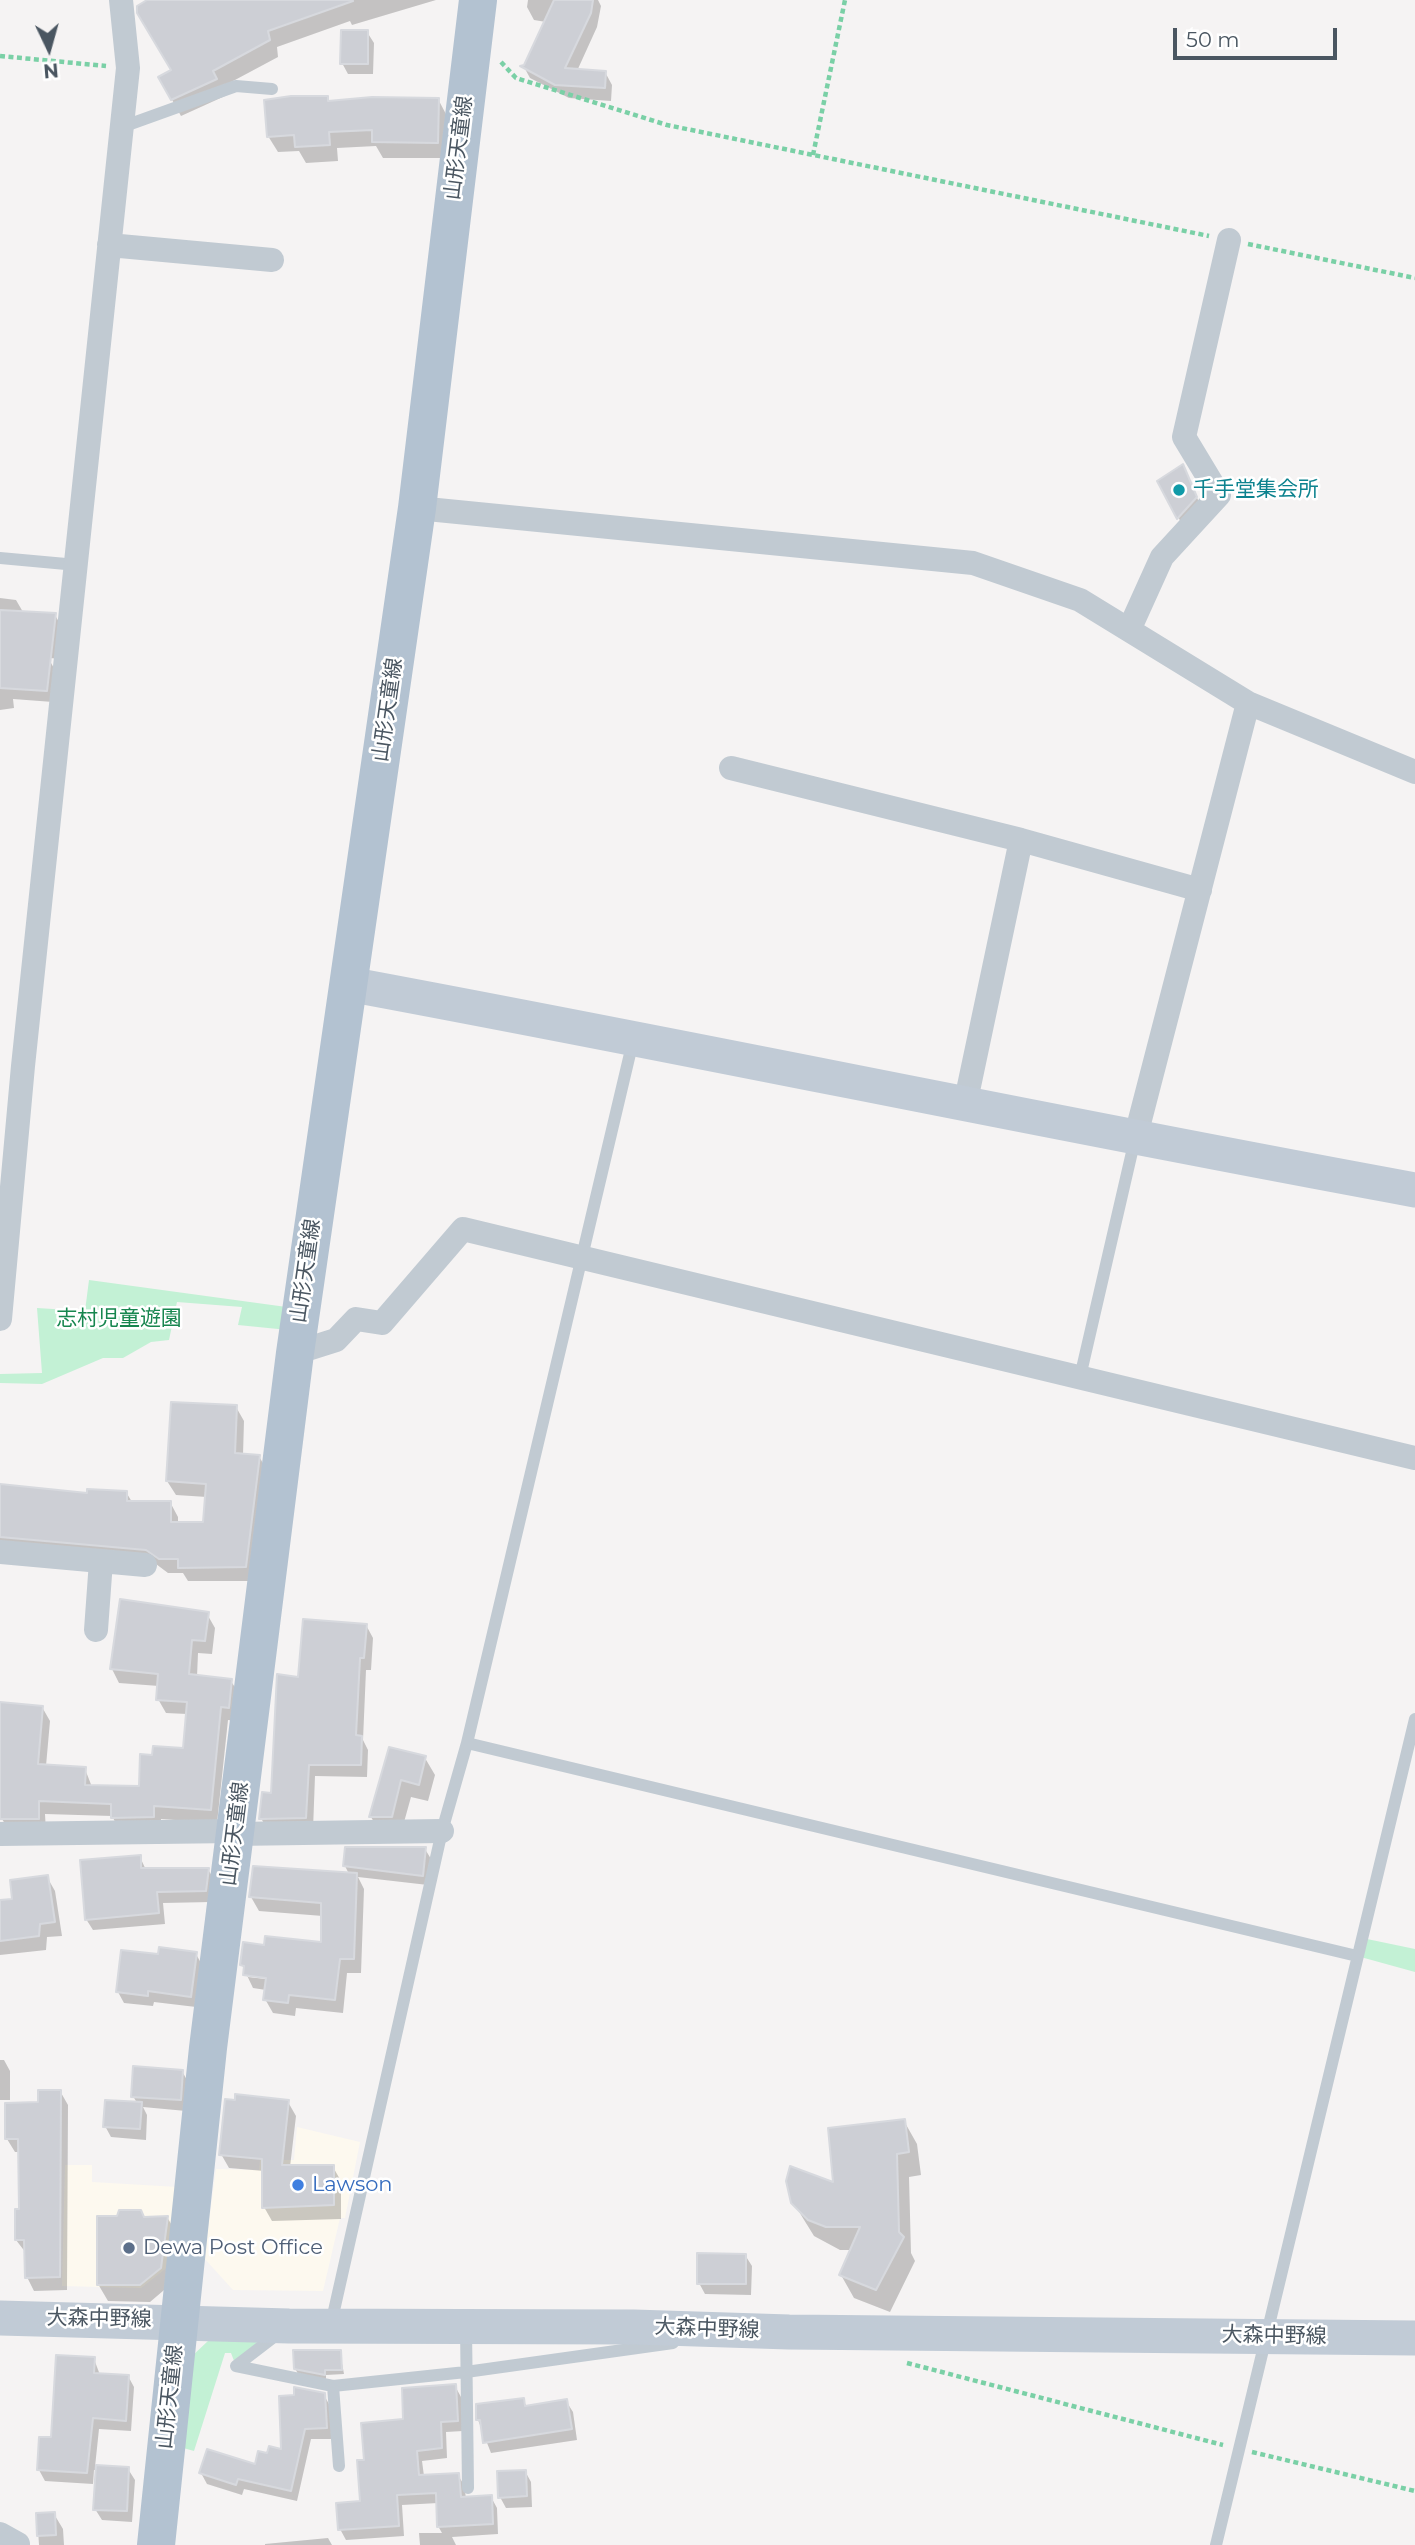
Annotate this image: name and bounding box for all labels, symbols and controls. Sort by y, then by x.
north arrow [14,14,84,84]
scale bar [1177,14,1342,58]
text: 50 m [1186,27,1240,52]
text: N [42,58,60,83]
street label: 山形天童線 [440,94,478,202]
place label: 千手堂集会所 [1193,477,1319,503]
marker: 千手堂集会所 [1171,482,1187,498]
street label: 山形天童線 [368,656,408,764]
street label: 山形天童線 [286,1217,326,1325]
park label: 志村児童遊園 [56,1306,182,1332]
street label: 山形天童線 [216,1780,254,1888]
place label: Lawson [312,2172,392,2198]
marker: Lawson [290,2177,306,2193]
place label: Dewa Post Office [143,2235,323,2261]
marker: Dewa Post Office [121,2240,137,2256]
street label: 大森中野線 [46,2305,152,2333]
street label: 大森中野線 [654,2315,760,2343]
street label: 大森中野線 [1221,2322,1327,2350]
street label: 山形天童線 [152,2343,188,2451]

